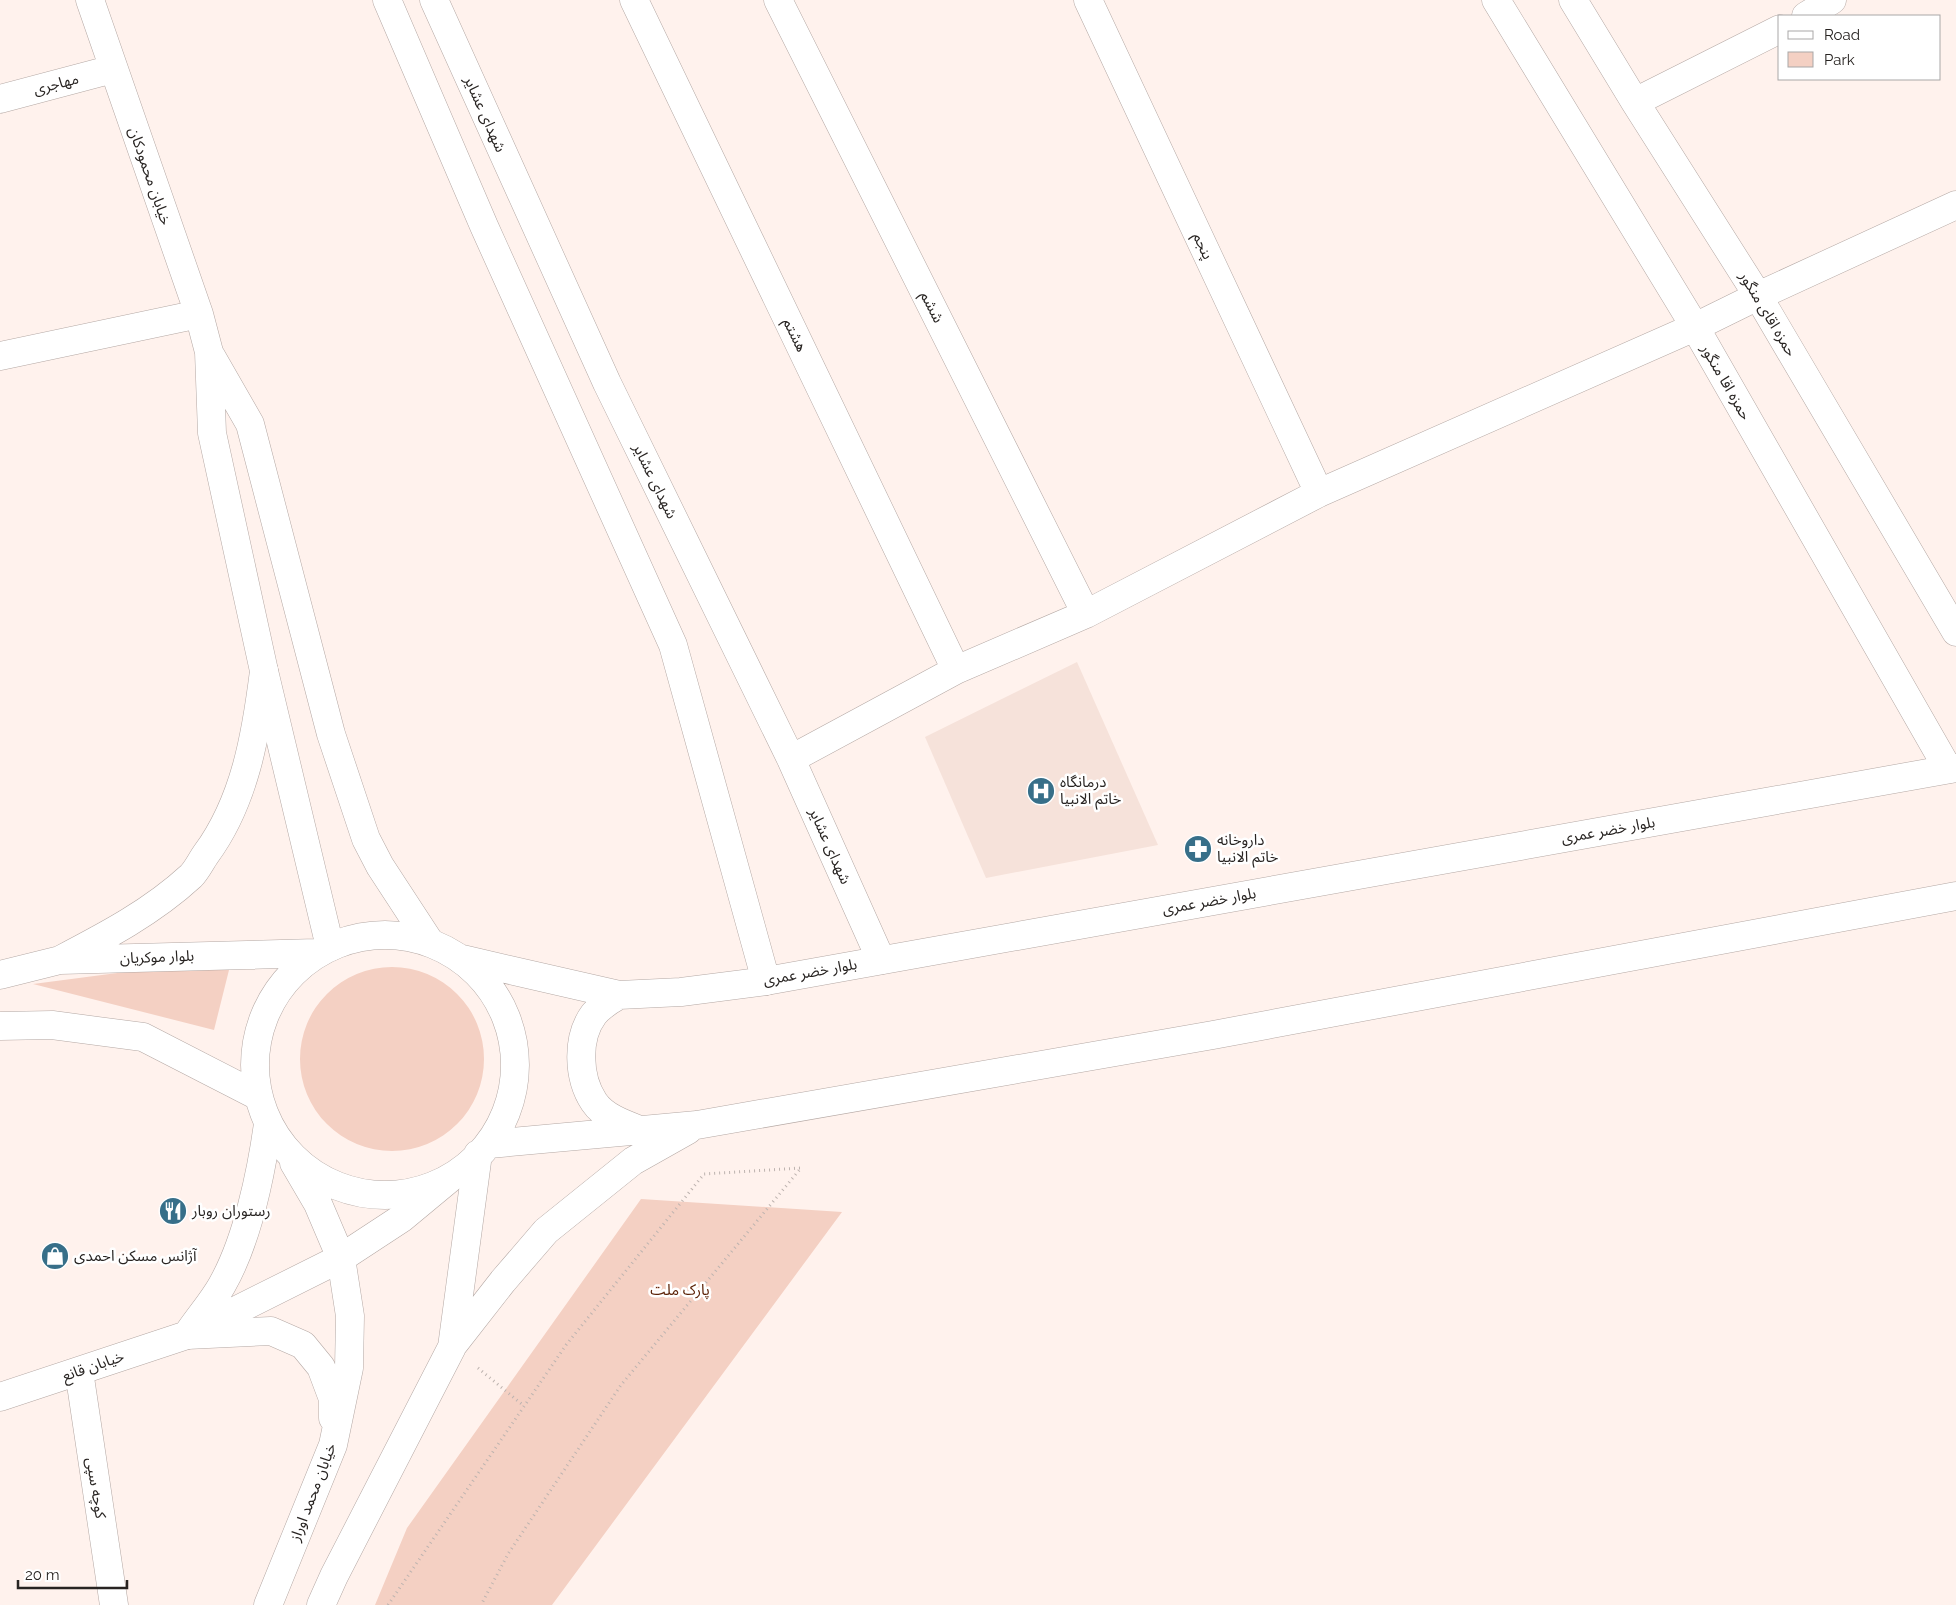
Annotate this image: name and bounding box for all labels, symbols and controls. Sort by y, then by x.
legend [1778,15,1941,80]
text: Road [1824,26,1860,44]
text: Park [1824,51,1855,69]
street label: مهاجری [31,69,81,99]
street label: شهدای عشایر [460,72,510,155]
street label: خیابان محمودکان [125,125,175,228]
street label: پنجم [1187,230,1217,263]
street label: حمزه اقای منگور [1735,267,1800,360]
street label: ششم [915,288,948,327]
street label: هشتم [777,315,811,356]
street label: حمزه اقا منگور [1697,340,1755,423]
street label: شهدای عشایر [629,440,681,522]
place label: درمانگاه خاتم الانبیا [1060,773,1122,810]
hospital icon: درمانگاه خاتم الانبیا [1026,776,1056,806]
street label: شهدای عشایر [805,804,855,887]
street label: بلوار خضر عمری [1560,813,1656,847]
place label: داروخانه خاتم الانبیا [1217,831,1279,868]
pharmacy icon: داروخانه خاتم الانبیا [1183,834,1213,864]
street label: بلوار خضر عمری [1161,884,1257,918]
street label: بلوار موکریان [120,947,194,967]
street label: بلوار خضر عمری [762,955,858,989]
restaurant icon: رستوران روبار [158,1196,188,1226]
place label: رستوران روبار [191,1202,270,1220]
shop icon: آژانس مسکن احمدی [40,1241,70,1271]
place label: آژانس مسکن احمدی [74,1247,197,1265]
park label: پارک ملت [650,1281,710,1300]
street label: خیابان قانع [60,1347,127,1388]
street label: خیابان محمد اوراز [286,1440,340,1545]
street label: کوچه سپی [81,1456,110,1521]
scale bar [18,1558,126,1590]
text: 20 m [25,1566,60,1584]

